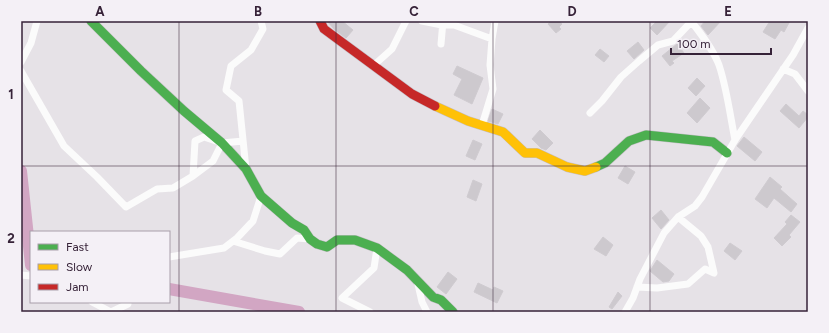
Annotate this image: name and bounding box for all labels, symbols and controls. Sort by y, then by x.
text: A [95,4,105,19]
text: B [254,4,262,19]
text: C [409,4,419,19]
text: D [567,4,577,19]
text: E [724,4,732,19]
scale bar [671,30,771,56]
text: 100 m [677,37,711,51]
text: 1 [8,87,14,102]
text: 2 [7,231,15,246]
legend [30,231,170,303]
text: Fast [66,240,89,254]
text: Slow [66,260,93,274]
text: Jam [66,280,89,294]

